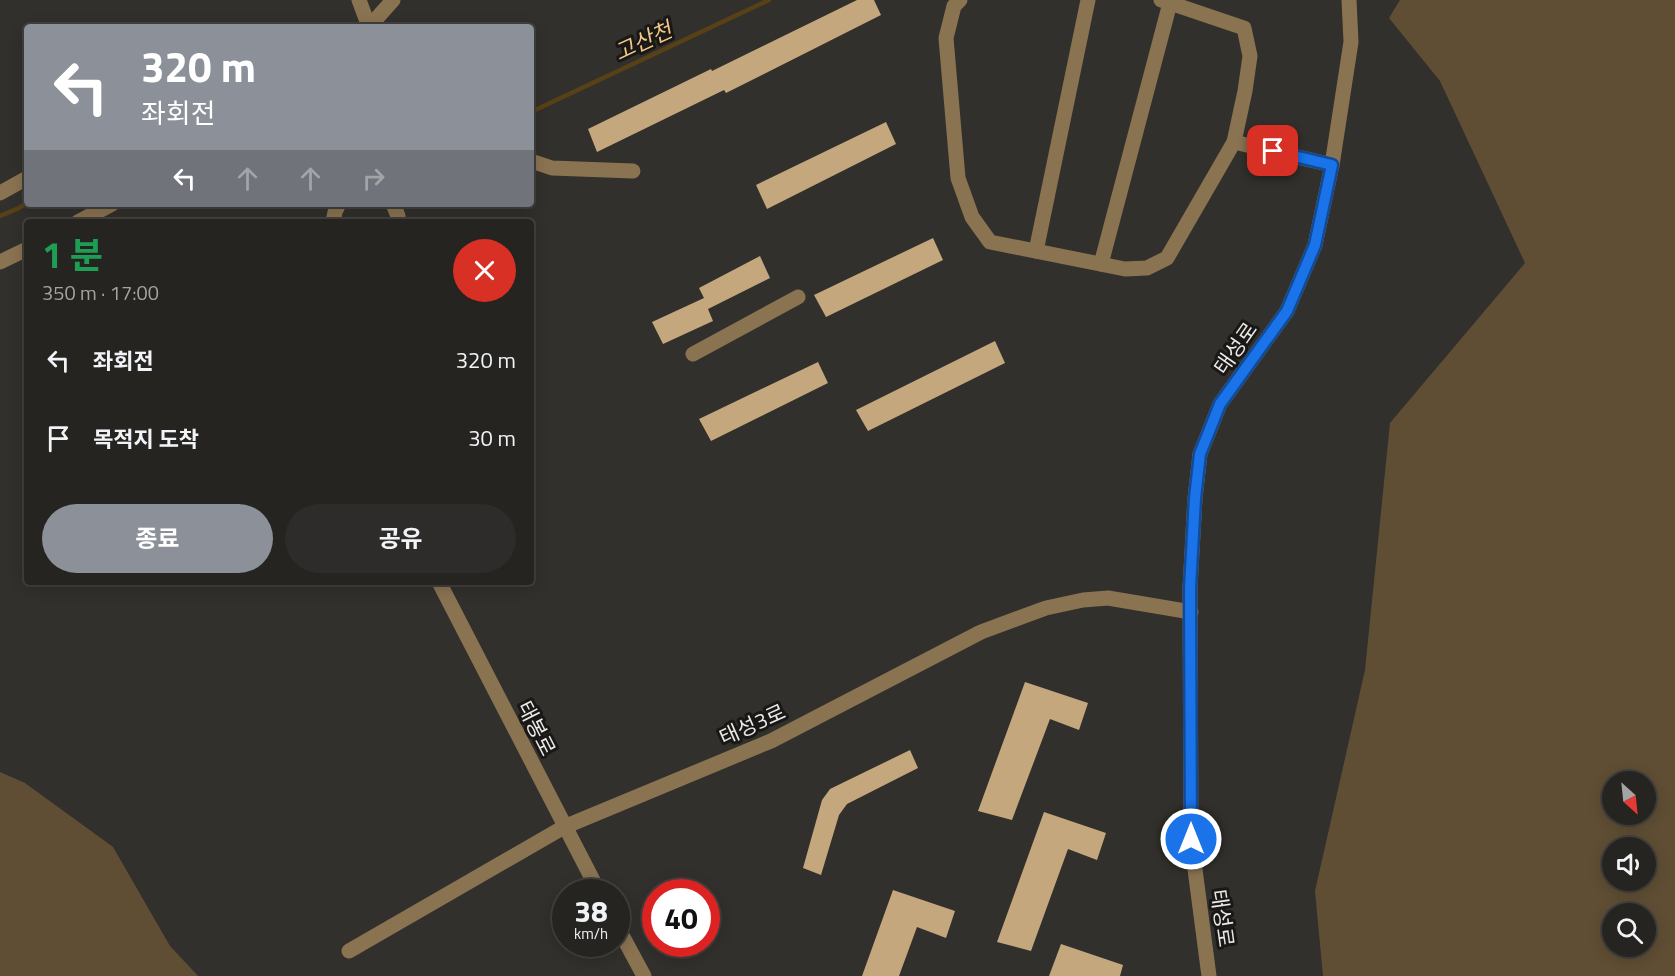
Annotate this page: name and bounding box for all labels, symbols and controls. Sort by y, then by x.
water label: 고산천 [608,12,680,69]
text: 320 m [141,34,256,98]
icon: left [42,48,120,126]
text: 좌회전 [141,92,216,133]
pin [1247,125,1298,176]
icon: arrive [1256,134,1289,167]
icon: left [168,162,201,195]
icon: ahead [231,162,264,195]
icon: ahead [294,162,327,195]
icon: right [357,162,390,195]
text: 1 분 [42,227,103,282]
button: close [453,239,516,302]
text: 350 m · 17:00 [42,277,159,308]
street label: 태성로 [1205,315,1265,381]
text: 320 m [456,343,516,377]
icon: left [42,344,75,377]
text: 좌회전 [93,344,154,378]
text: 30 m [468,421,516,455]
icon: arrive [42,422,75,455]
text: 목적지 도착 [93,422,199,456]
button: 종료 [42,504,273,573]
button: 공유 [285,504,516,573]
street label: 태봉로 [510,695,564,761]
street label: 태성3로 [714,695,790,753]
north arrow [1602,771,1656,825]
map controls [1602,771,1656,957]
position arrow [1159,807,1223,871]
button: sound [1602,837,1656,891]
speed limit sign: 40 [642,879,720,957]
street label: 태성로 [1203,887,1243,949]
text: 38 [574,888,608,934]
button: search [1602,903,1656,957]
text: km/h [574,922,608,945]

